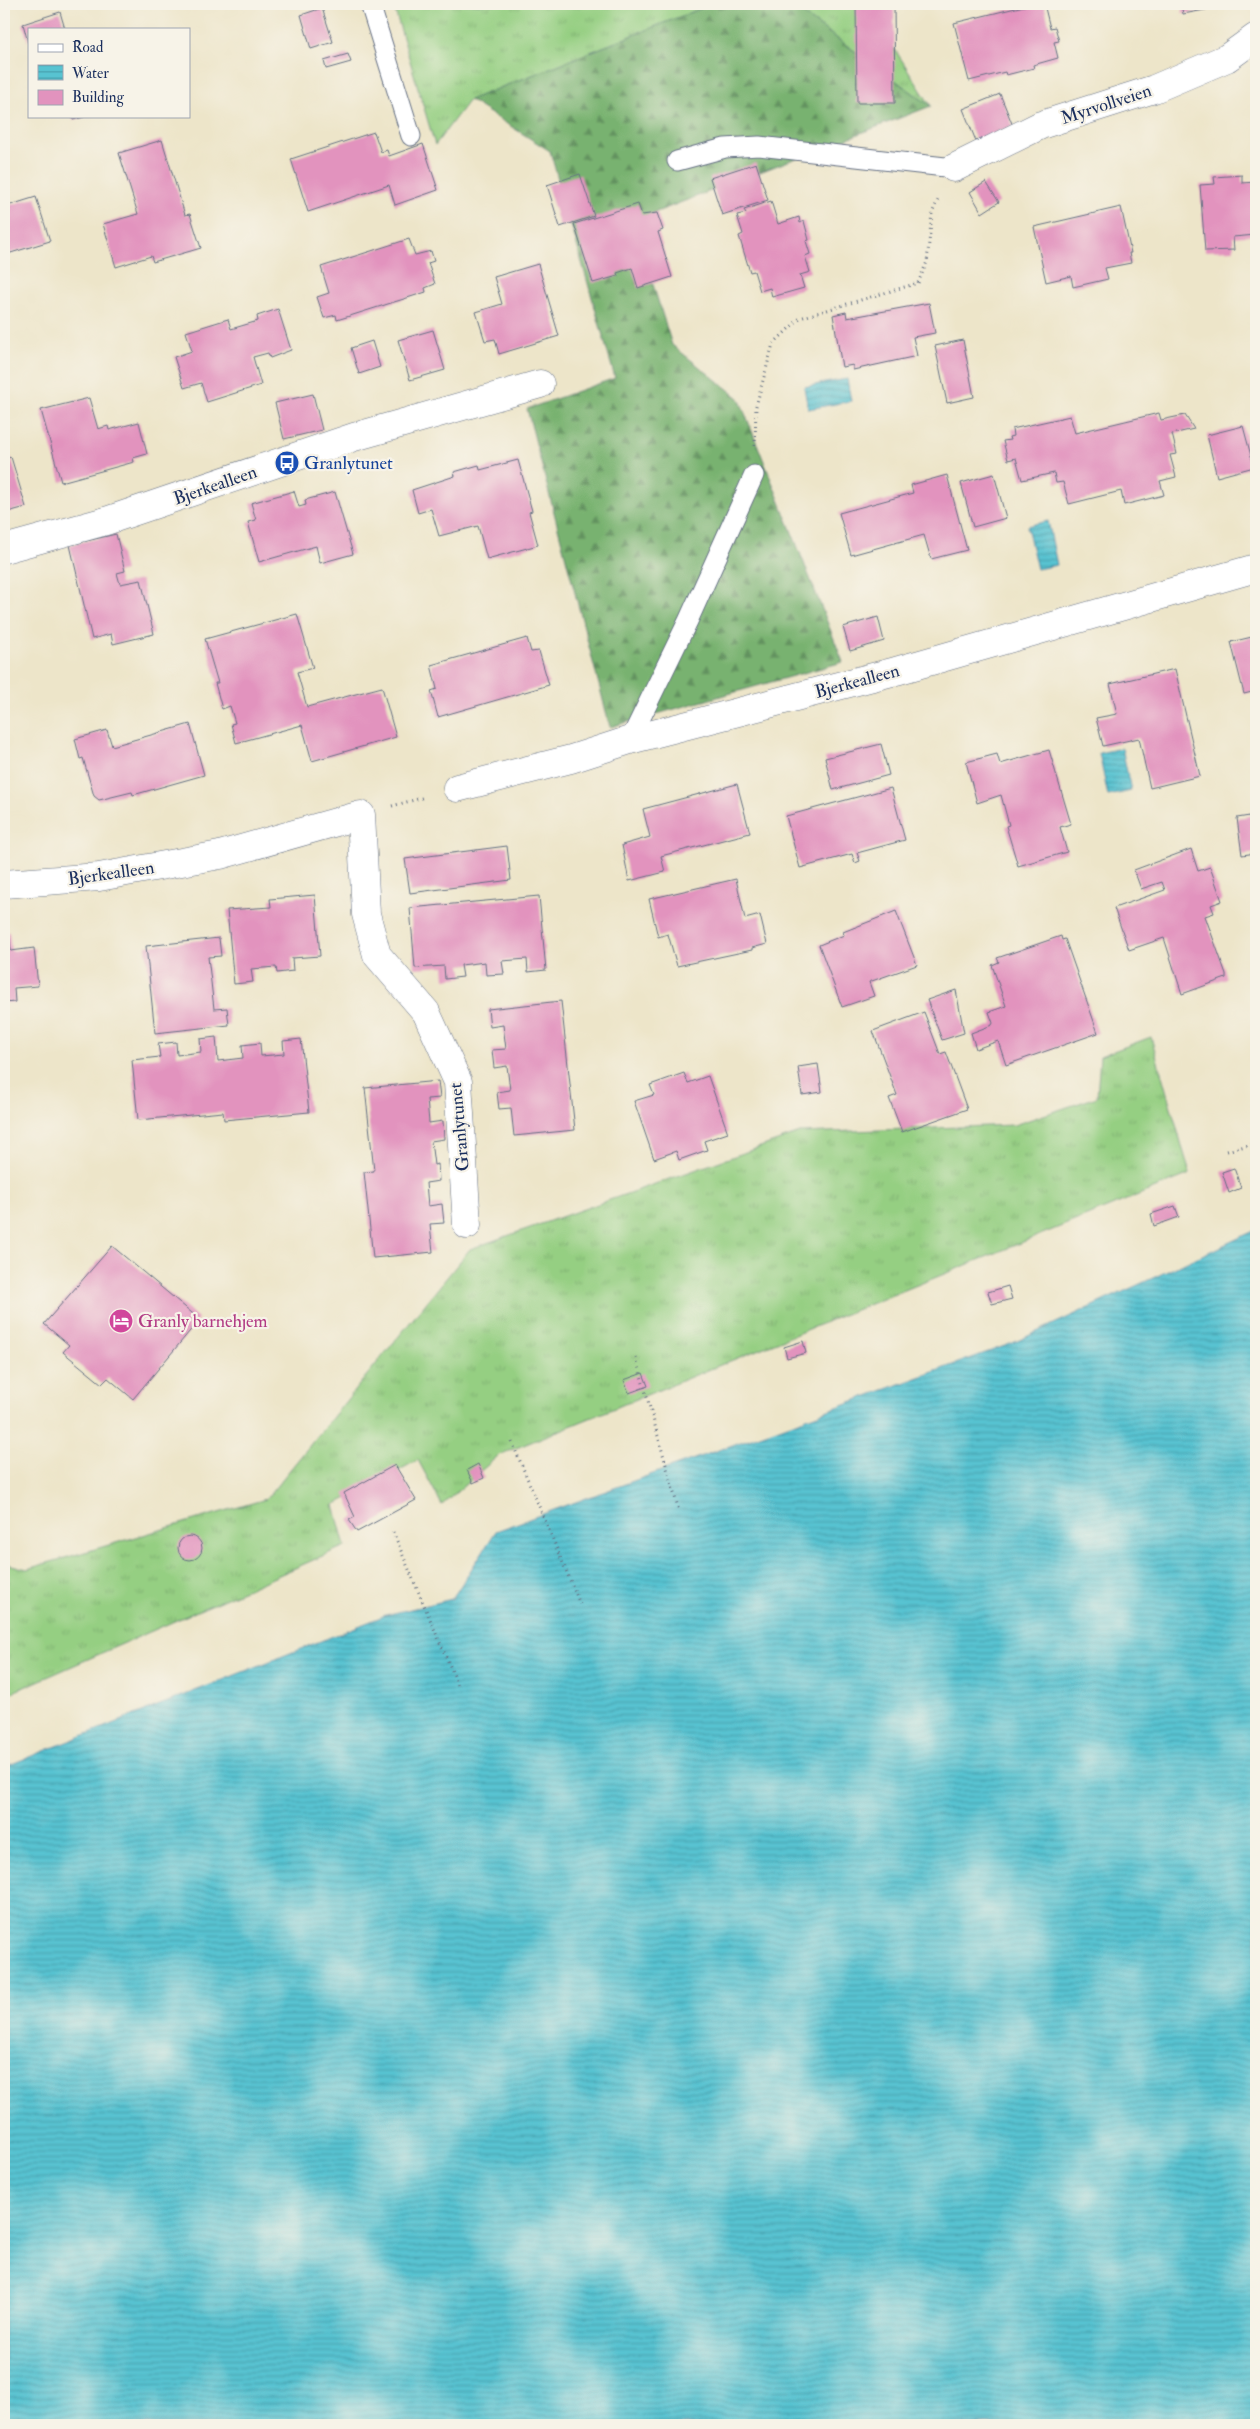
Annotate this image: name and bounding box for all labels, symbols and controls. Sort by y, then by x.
legend [28,28,190,118]
text: Road [72,38,104,57]
text: Water [71,64,109,83]
street label: Myrvollveien [1058,79,1154,130]
text: Building [72,88,124,107]
bus stop icon: Granlytunet [274,450,300,476]
place label: Granlytunet [304,452,393,475]
street label: Bjerkealleen [170,460,260,510]
street label: Bjerkealleen [812,659,902,704]
street label: Bjerkealleen [66,856,156,891]
street label: Granlytunet [444,1082,475,1172]
hotel icon: Granly barnehjem [108,1308,134,1334]
place label: Granly barnehjem [138,1310,268,1333]

